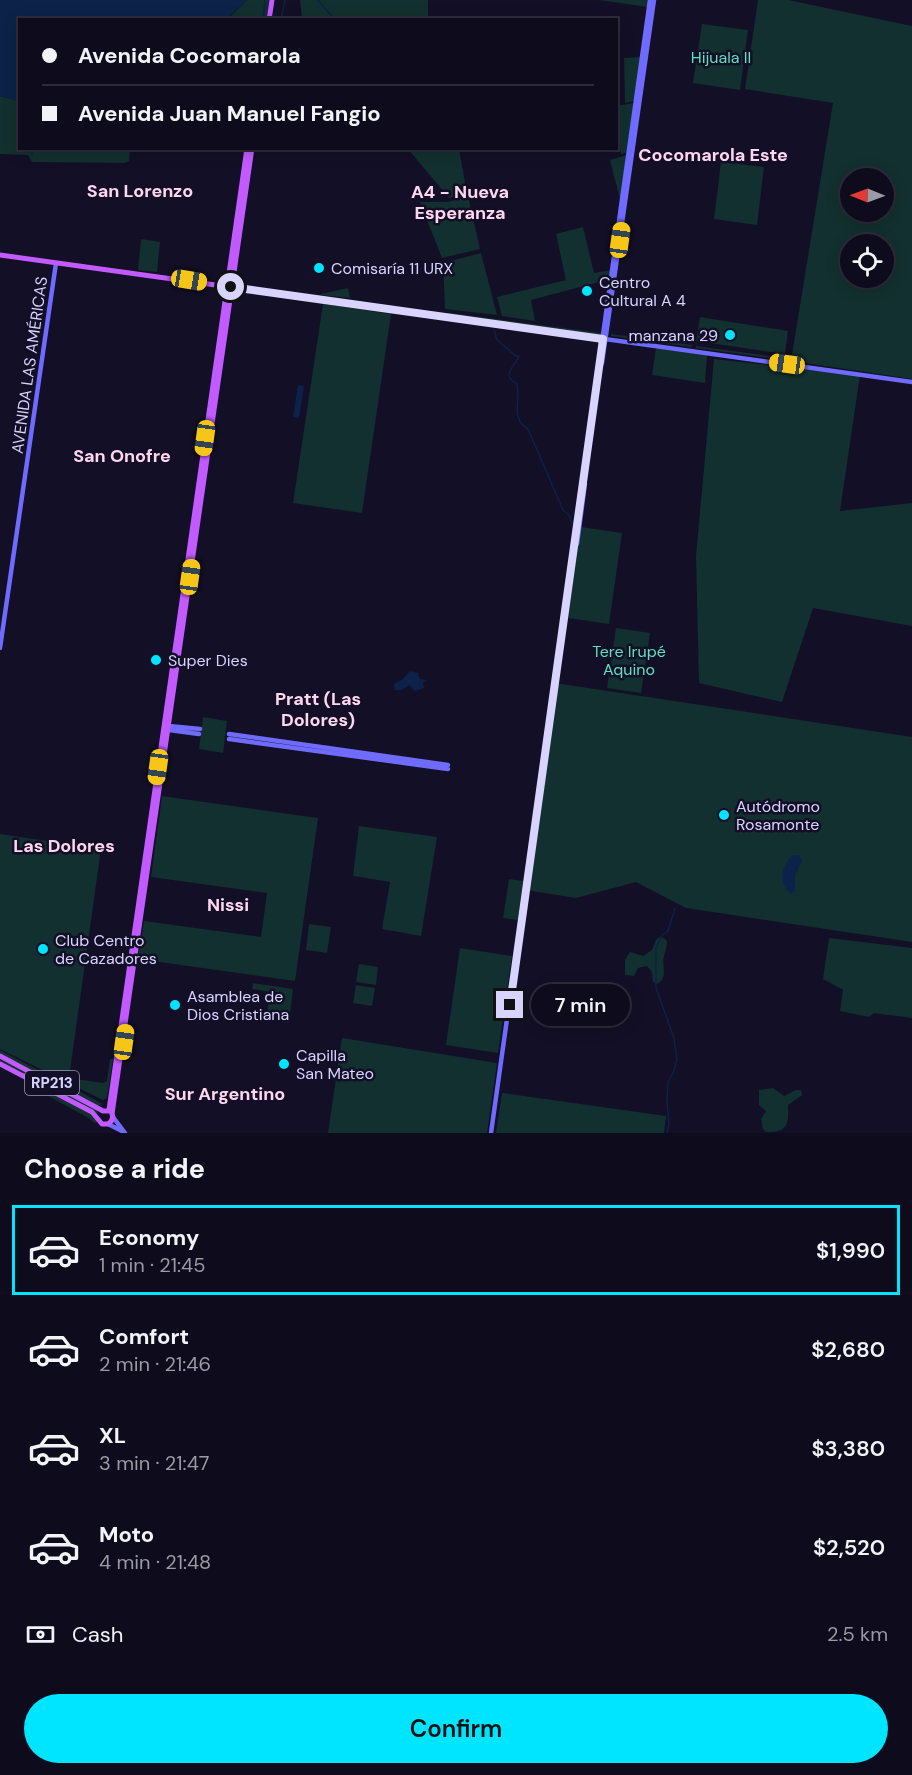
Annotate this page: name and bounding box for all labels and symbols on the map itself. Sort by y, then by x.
park label: Hijuala II [691,47,751,68]
district label: Cocomarola Este [638,143,788,167]
north arrow [840,168,894,222]
district label: San Lorenzo [87,179,193,203]
district label: A4 - Nueva Esperanza [411,180,509,225]
car [609,221,631,259]
place label: Comisaría 11 URX [331,258,453,279]
marker: Comisaría 11 URX [312,261,326,275]
car [170,268,208,292]
place label: Centro Cultural A 4 [599,272,686,311]
route start [217,273,244,300]
street label: AVENIDA LAS AMÉRICAS [7,275,52,455]
marker: Centro Cultural A 4 [580,284,594,298]
place label: manzana 29 [629,325,718,346]
marker: manzana 29 [723,328,737,342]
car [768,353,806,375]
car [194,419,216,457]
district label: San Onofre [73,444,171,468]
car [179,558,201,596]
park label: Tere Irupé Aquino [592,641,666,680]
place label: Super Dies [168,650,248,671]
marker: Super Dies [149,653,163,667]
district label: Pratt (Las Dolores) [275,687,361,732]
car [147,748,169,786]
place label: Autódromo Rosamonte [736,796,820,835]
marker: Autódromo Rosamonte [717,808,731,822]
district label: Las Dolores [13,834,115,858]
district label: Nissi [207,893,249,917]
place label: Club Centro de Cazadores [55,930,157,969]
marker: Club Centro de Cazadores [36,942,50,956]
callout: 7 min [531,984,630,1026]
place label: Asamblea de Dios Cristiana [187,986,289,1025]
route end [496,991,523,1018]
marker: Asamblea de Dios Cristiana [168,998,182,1012]
car [113,1023,135,1061]
place label: Capilla San Mateo [296,1045,374,1084]
marker: Capilla San Mateo [277,1057,291,1071]
road number: RP213 [25,1071,79,1095]
district label: Sur Argentino [165,1082,285,1106]

